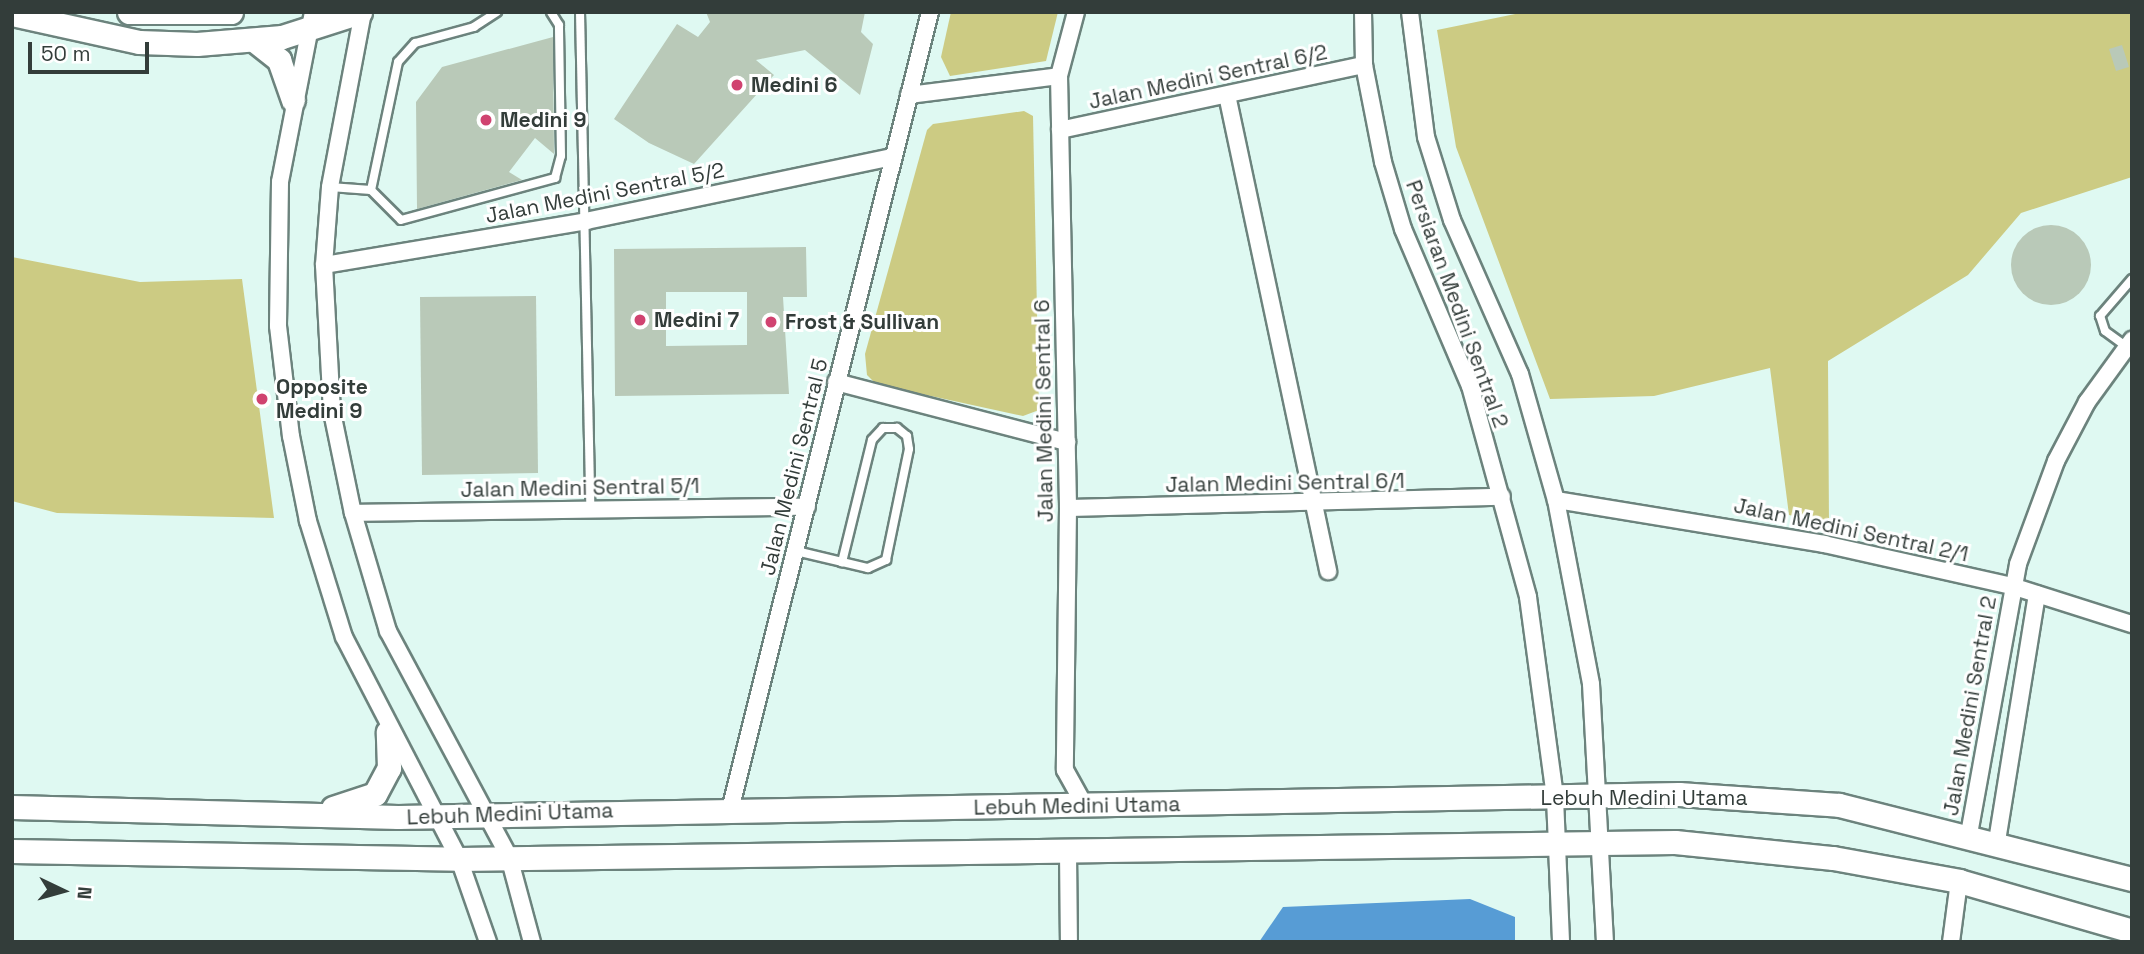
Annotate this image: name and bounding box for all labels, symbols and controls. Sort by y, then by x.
scale bar [32,28,152,72]
street label: Jalan Medini Sentral 6/2 [1086,39,1330,115]
text: 50 m [41,40,91,67]
place label: Medini 6 [751,72,837,98]
marker: Medini 6 [729,77,745,93]
place label: Medini 9 [500,107,586,133]
marker: Medini 9 [478,112,494,128]
street label: Jalan Medini Sentral 5/2 [483,157,727,229]
street label: Persiaran Medini Sentral 2 [1400,177,1514,431]
street label: Jalan Medini Sentral 6 [1029,299,1059,523]
place label: Medini 7 [654,307,739,333]
place label: Frost & Sullivan [785,309,939,335]
marker: Medini 7 [632,312,648,328]
marker: Frost & Sullivan [763,314,779,330]
street label: Jalan Medini Sentral 5 [755,356,833,578]
place label: Opposite Medini 9 [276,374,368,424]
marker: Opposite Medini 9 [254,391,270,407]
street label: Jalan Medini Sentral 6/1 [1165,468,1405,498]
street label: Jalan Medini Sentral 5/1 [460,473,700,503]
street label: Jalan Medini Sentral 2/1 [1731,493,1971,567]
street label: Jalan Medini Sentral 2 [1938,594,2002,818]
street label: Lebuh Medini Utama [1541,785,1747,811]
street label: Lebuh Medini Utama [973,792,1181,820]
street label: Lebuh Medini Utama [406,798,614,830]
north arrow [28,856,98,926]
text: N [71,885,97,900]

